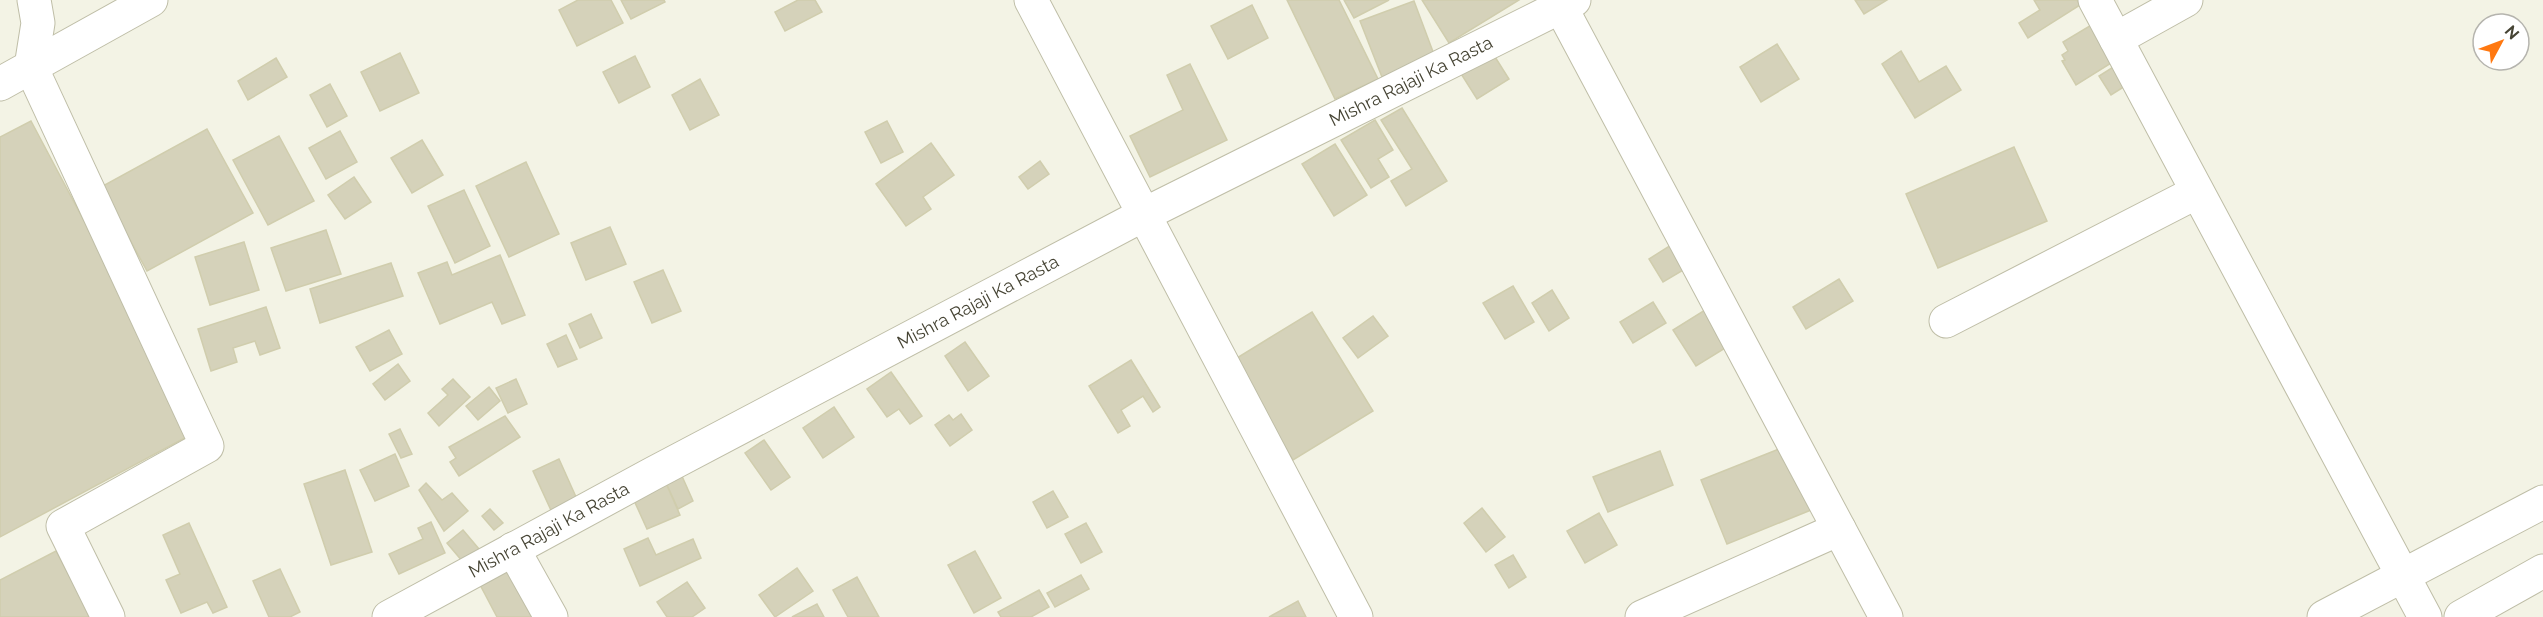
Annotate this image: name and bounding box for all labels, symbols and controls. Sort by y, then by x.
north arrow [2471,12,2531,72]
text: N [2501,22,2523,43]
street label: Mishra Rajaji Ka Rasta [1326,31,1496,130]
street label: Mishra Rajaji Ka Rasta [894,250,1062,353]
street label: Mishra Rajaji Ka Rasta [465,478,633,582]

